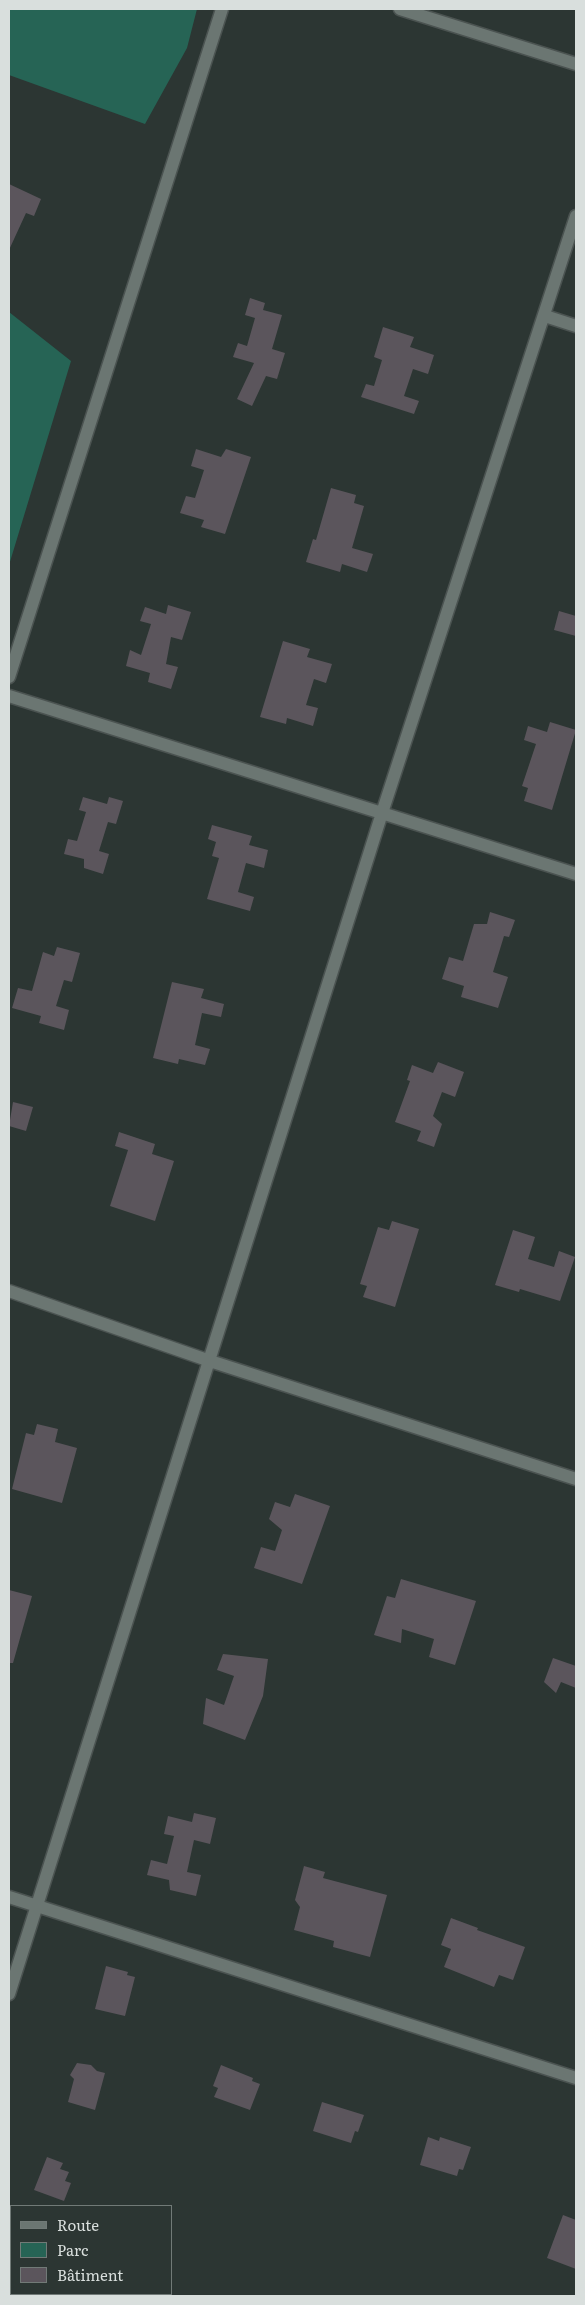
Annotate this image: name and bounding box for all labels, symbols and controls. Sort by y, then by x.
legend [10,2205,172,2295]
text: Route [57,2213,99,2236]
text: Parc [57,2238,88,2261]
text: Bâtiment [57,2263,123,2286]

